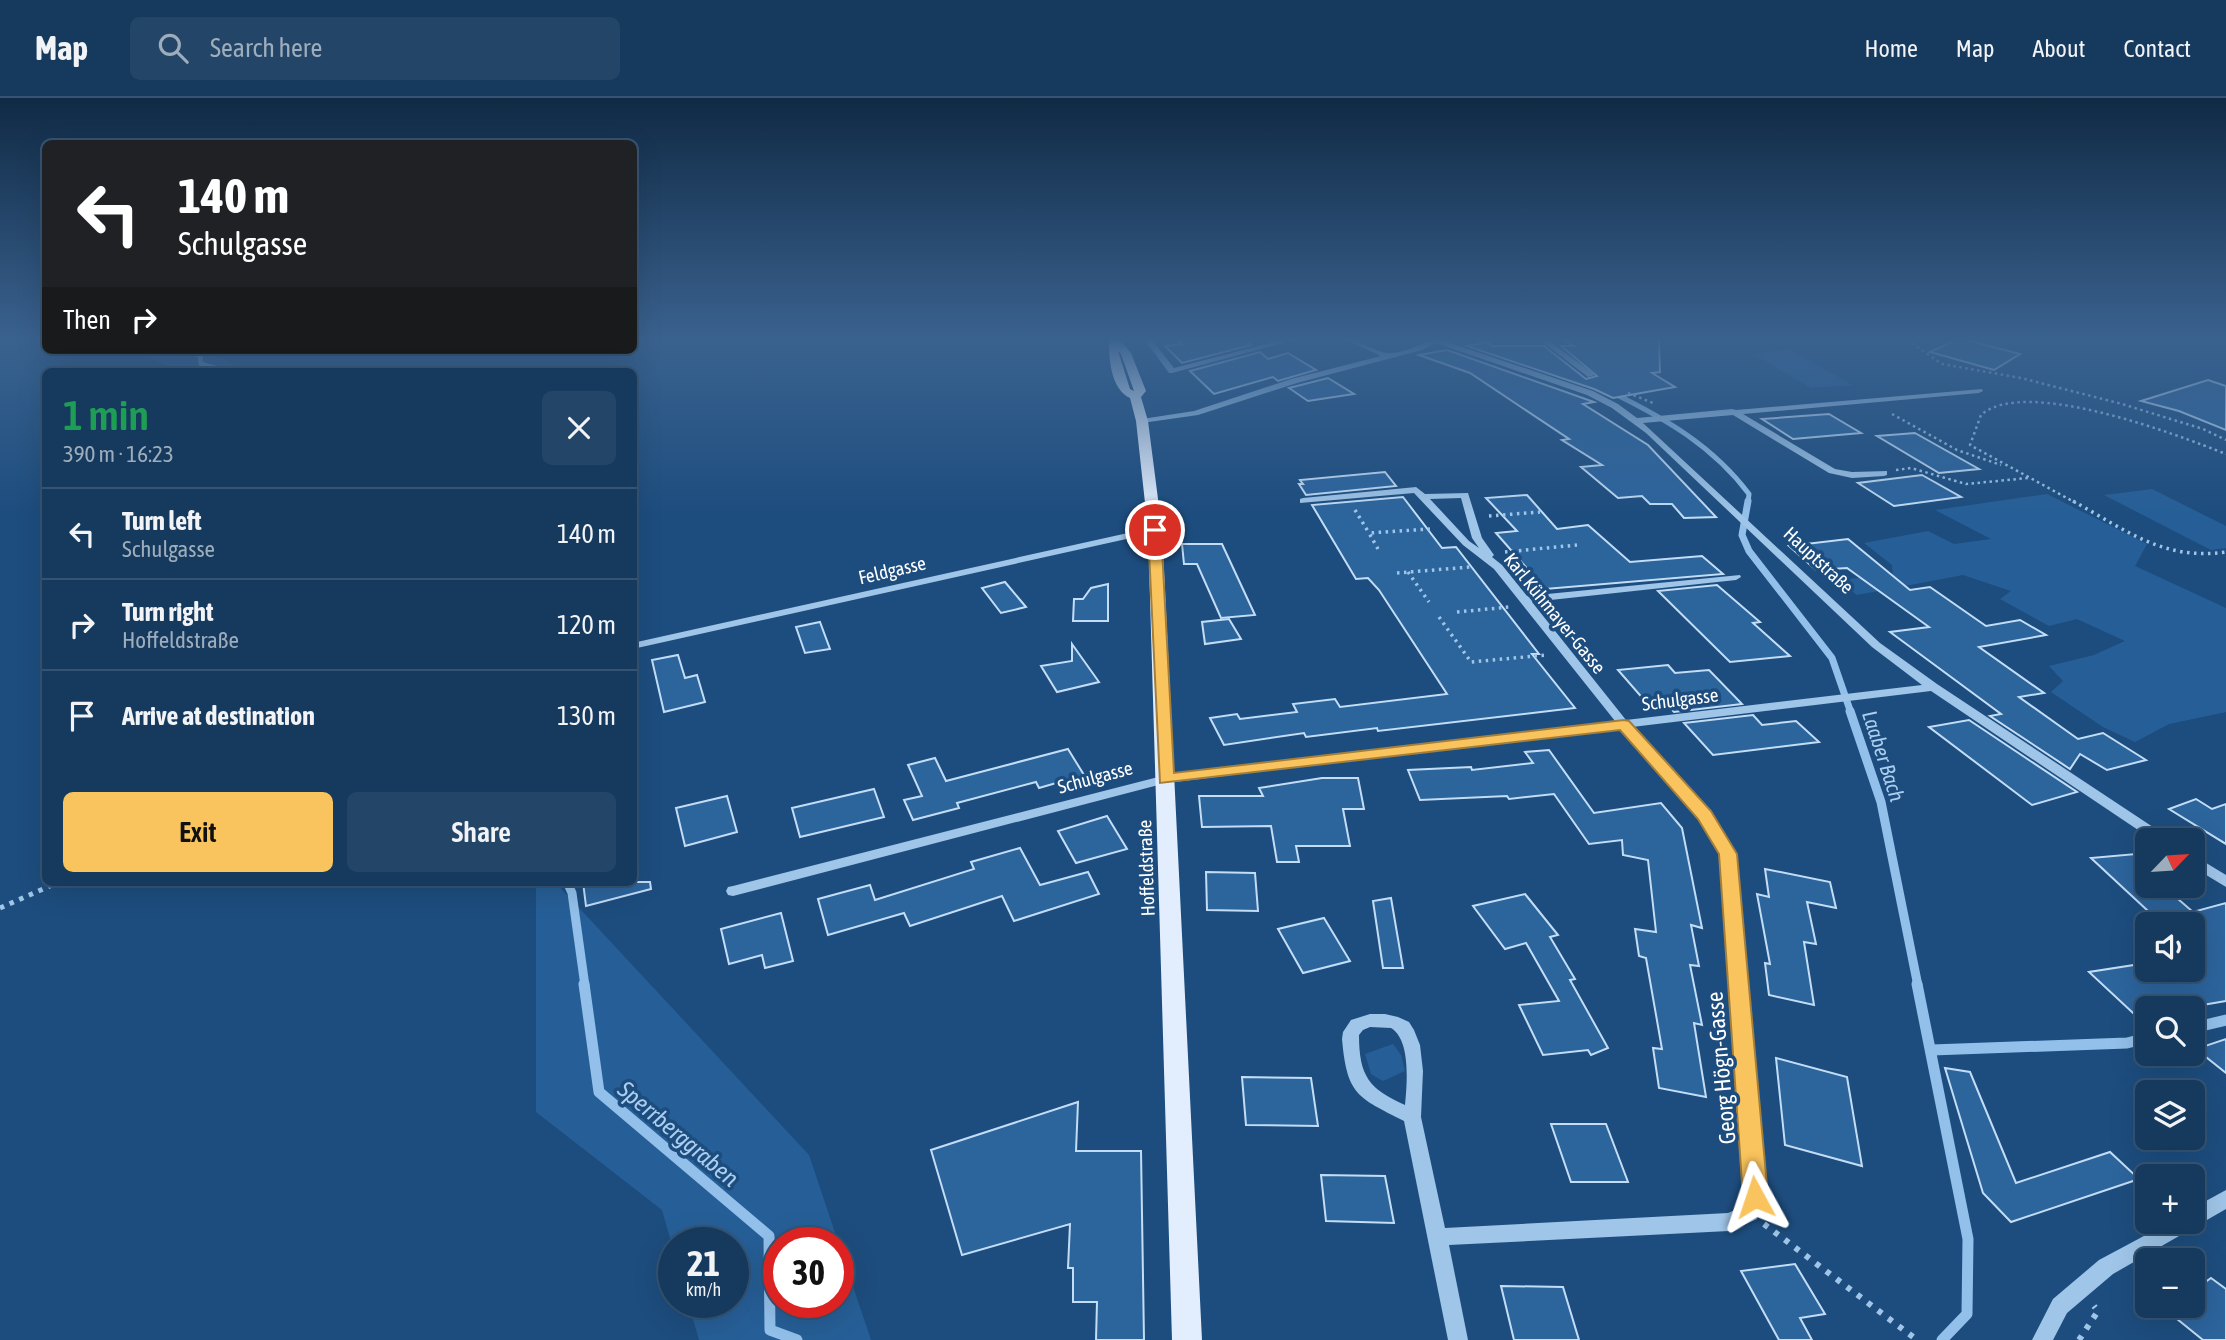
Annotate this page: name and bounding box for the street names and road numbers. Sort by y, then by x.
street label: Hauptstraße [1780,522,1858,598]
street label: Karl Kühmayer-Gasse [1500,548,1610,678]
street label: Feldgasse [856,552,928,588]
street label: Schulgasse [1641,683,1719,715]
street label: Schulgasse [1055,756,1135,798]
street label: Hoffeldstraße [1133,819,1159,917]
street label: Georg Högn-Gasse [1701,991,1741,1145]

